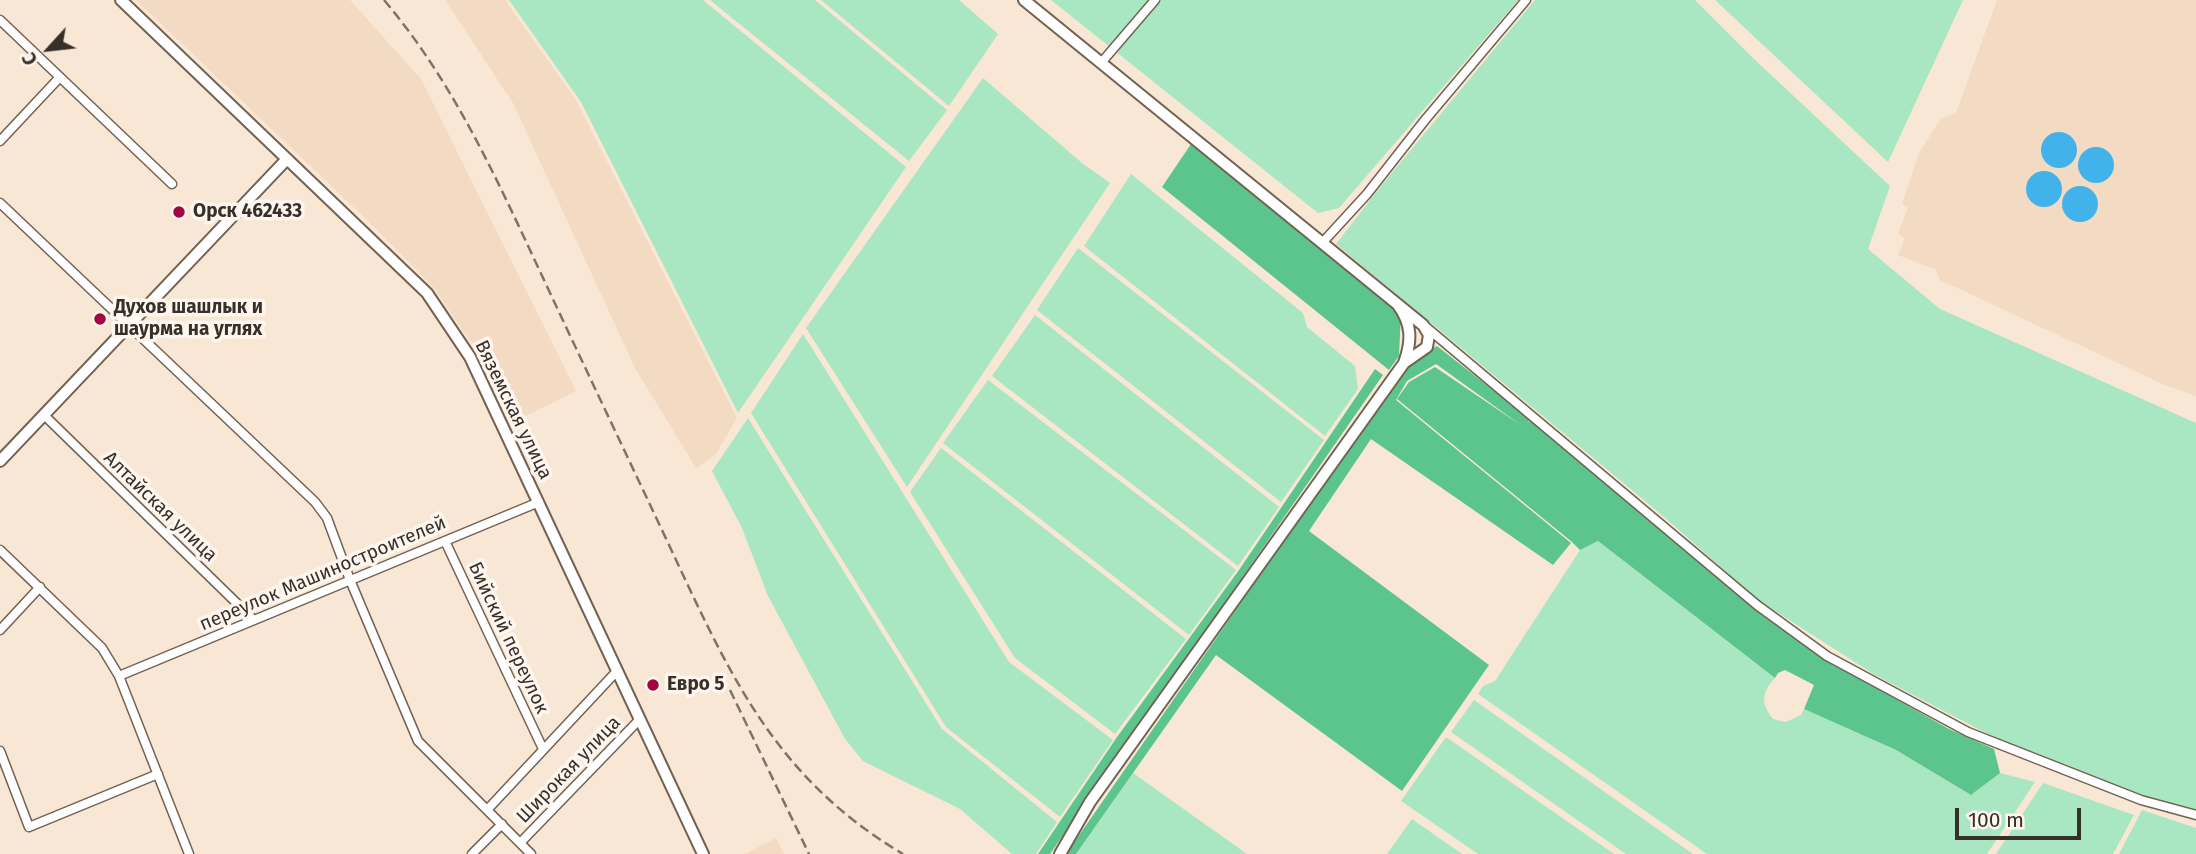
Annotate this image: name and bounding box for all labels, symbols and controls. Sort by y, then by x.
north arrow [14,14,84,84]
text: С [17,49,43,69]
place label: Орск 462433 [193,201,302,223]
marker: Орск 462433 [171,204,187,220]
place label: Духов шашлык и шаурма на углях [114,297,263,341]
marker: Духов шашлык и шаурма на углях [92,311,108,327]
street label: Вяземская улица [469,337,557,483]
street label: Алтайская улица [99,447,221,567]
street label: переулок Машиностроителей [196,512,450,636]
street label: Бийский переулок [463,559,553,717]
place label: Евро 5 [667,674,725,696]
marker: Евро 5 [645,677,661,693]
street label: Широкая улица [512,712,626,828]
scale bar [1958,794,2084,838]
text: 100 m [1968,807,2024,833]

